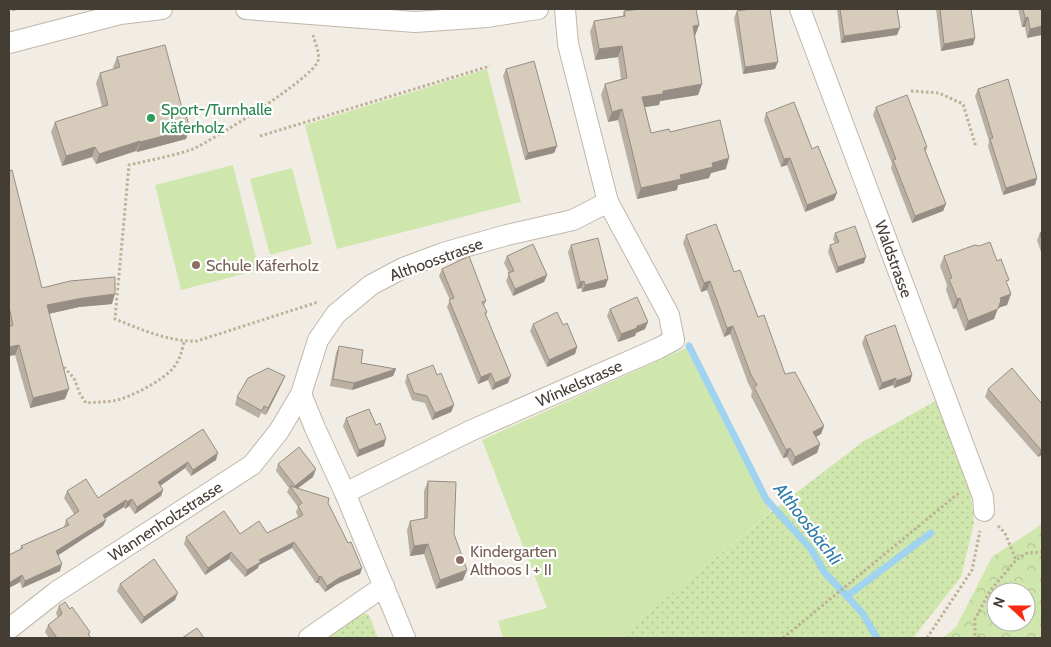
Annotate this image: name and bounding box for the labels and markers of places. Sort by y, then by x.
place label: Sport-/Turnhalle Käferholz [161,100,272,137]
marker: Sport-/Turnhalle Käferholz [145,112,157,124]
place label: Schule Käferholz [206,256,319,275]
marker: Schule Käferholz [190,259,202,271]
place label: Kindergarten Althoos I + II [470,542,557,579]
marker: Kindergarten Althoos I + II [454,554,466,566]

